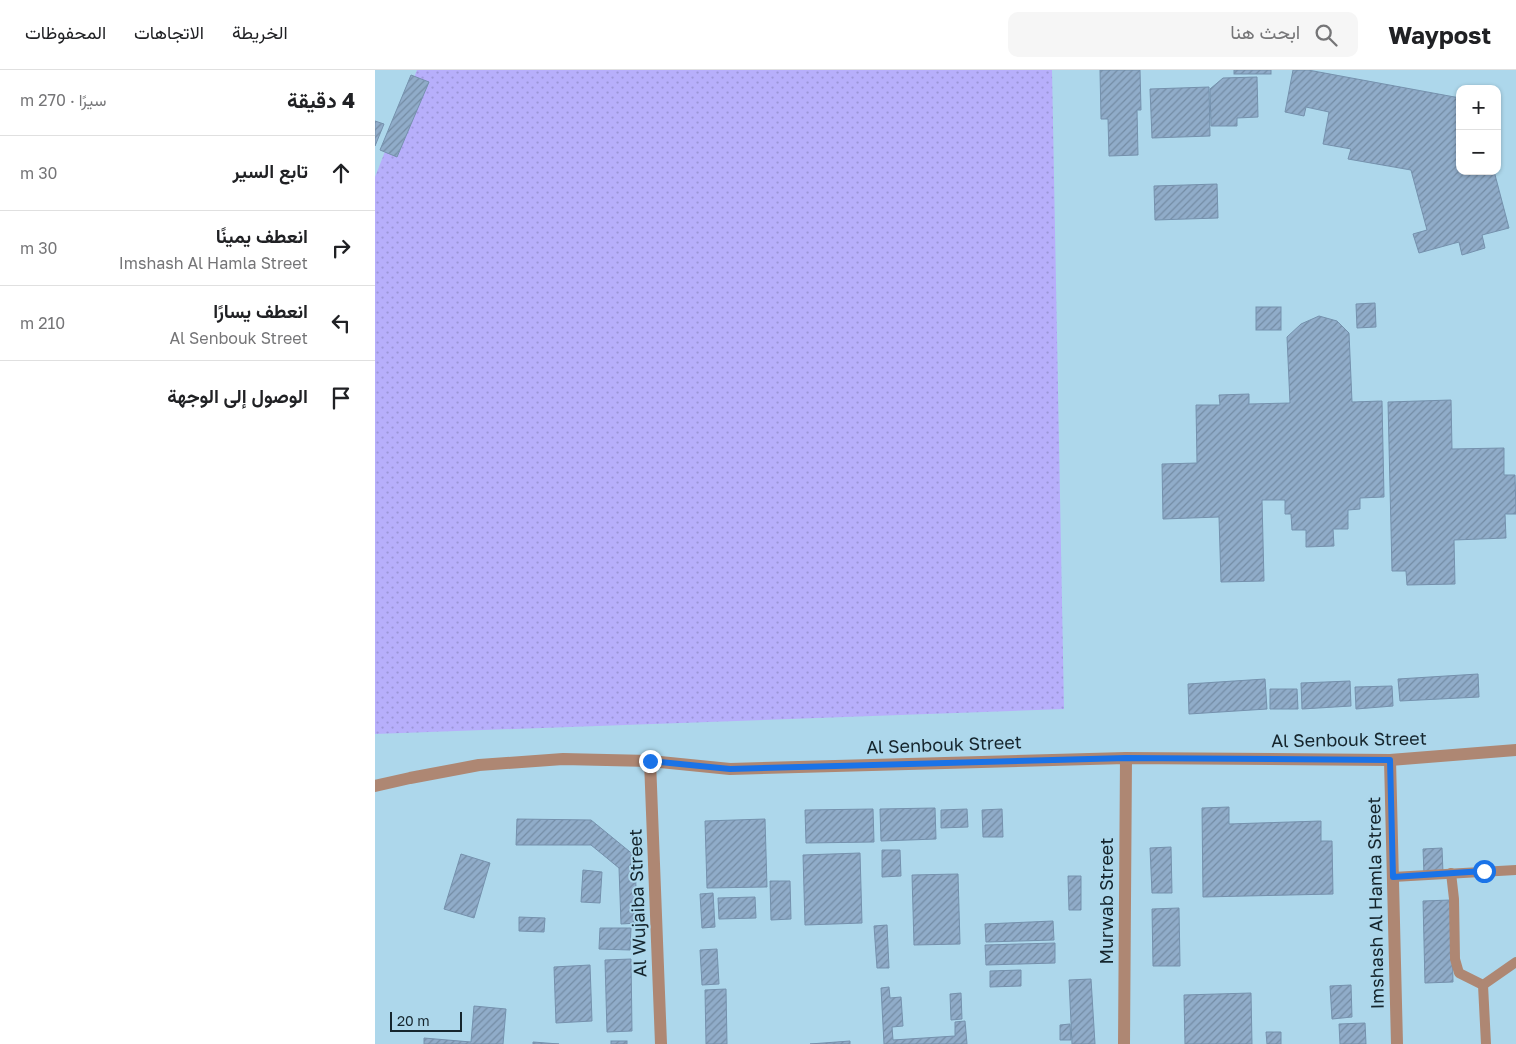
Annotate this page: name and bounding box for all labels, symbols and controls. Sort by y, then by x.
search box [1008,12,1358,57]
text: ابحث هنا [1230,20,1300,43]
text: Waypost [1388,20,1491,49]
text: المحفوظات [25,21,106,43]
text: الاتجاهات [134,21,204,43]
text: الخريطة [232,21,288,43]
icon: search [1312,21,1340,49]
map controls [1456,85,1501,175]
button: + [1456,85,1501,130]
text: 4 دقيقة [287,87,355,113]
text: سيرًا · 270 m [20,90,106,110]
button: − [1456,130,1501,175]
text: تابع السير [232,159,308,182]
icon: ahead [327,159,355,187]
text: 30 m [20,163,57,183]
text: انعطف يمينًا [216,224,308,247]
icon: right [327,234,355,262]
text: 30 m [20,238,57,258]
text: Imshash Al Hamla Street [119,253,308,273]
text: انعطف يسارًا [213,299,308,322]
icon: left [327,309,355,337]
text: 210 m [20,313,65,333]
text: Al Senbouk Street [170,328,308,348]
text: الوصول إلى الوجهة [167,384,308,407]
icon: arrive [327,384,355,412]
street label: Al Senbouk Street [1271,727,1427,751]
street label: Al Senbouk Street [866,730,1022,758]
route end [639,750,662,773]
street label: Imshash Al Hamla Street [1362,796,1388,1010]
street label: Al Wujaiba Street [623,828,651,978]
street label: Murwab Street [1095,838,1117,965]
route start [1473,860,1496,883]
scale bar [390,1009,463,1032]
text: 20 m [397,1012,430,1029]

